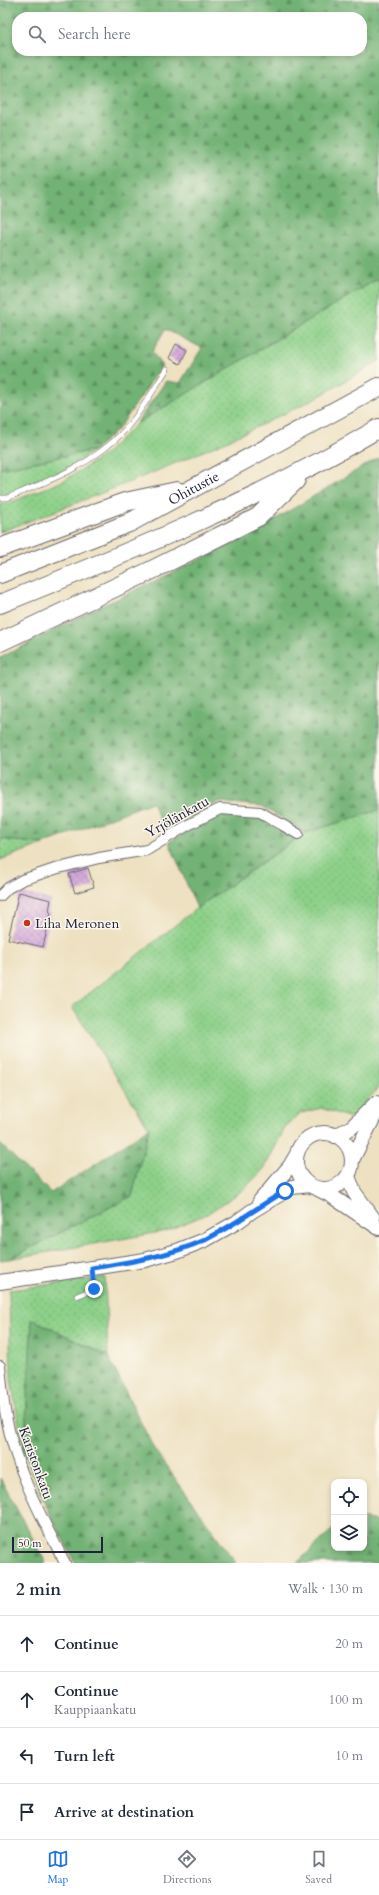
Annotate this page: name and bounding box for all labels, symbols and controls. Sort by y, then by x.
search box [12,12,367,56]
icon: search [26,23,48,45]
text: Search here [58,24,131,44]
street label: Ohitustie [165,466,222,510]
street label: Yrjölänkatu [142,791,213,842]
place label: Liha Meronen [35,914,119,933]
marker: Liha Meronen [22,918,32,928]
route start [276,1182,294,1200]
route end [85,1280,103,1298]
street label: Karistonkatu [14,1424,58,1502]
map controls [331,1479,367,1551]
button: locate [331,1479,367,1515]
button: layers [331,1515,367,1551]
scale bar [12,1535,103,1554]
text: 50 m [18,1536,42,1551]
text: 2 min [16,1578,61,1601]
text: Walk · 130 m [288,1580,363,1598]
icon: ahead [16,1633,38,1655]
text: Continue [54,1634,119,1654]
text: 20 m [335,1635,363,1653]
text: Continue [54,1681,119,1701]
icon: ahead [16,1689,38,1711]
text: 100 m [329,1691,363,1709]
text: Kauppiaankatu [54,1701,136,1719]
icon: left [16,1745,38,1767]
text: Turn left [54,1746,115,1766]
text: 10 m [335,1747,363,1765]
icon: arrive [16,1801,38,1823]
text: Arrive at destination [54,1802,194,1822]
tab: Map [47,1848,69,1887]
tab: Directions [163,1848,211,1887]
tab: Saved [305,1848,332,1887]

